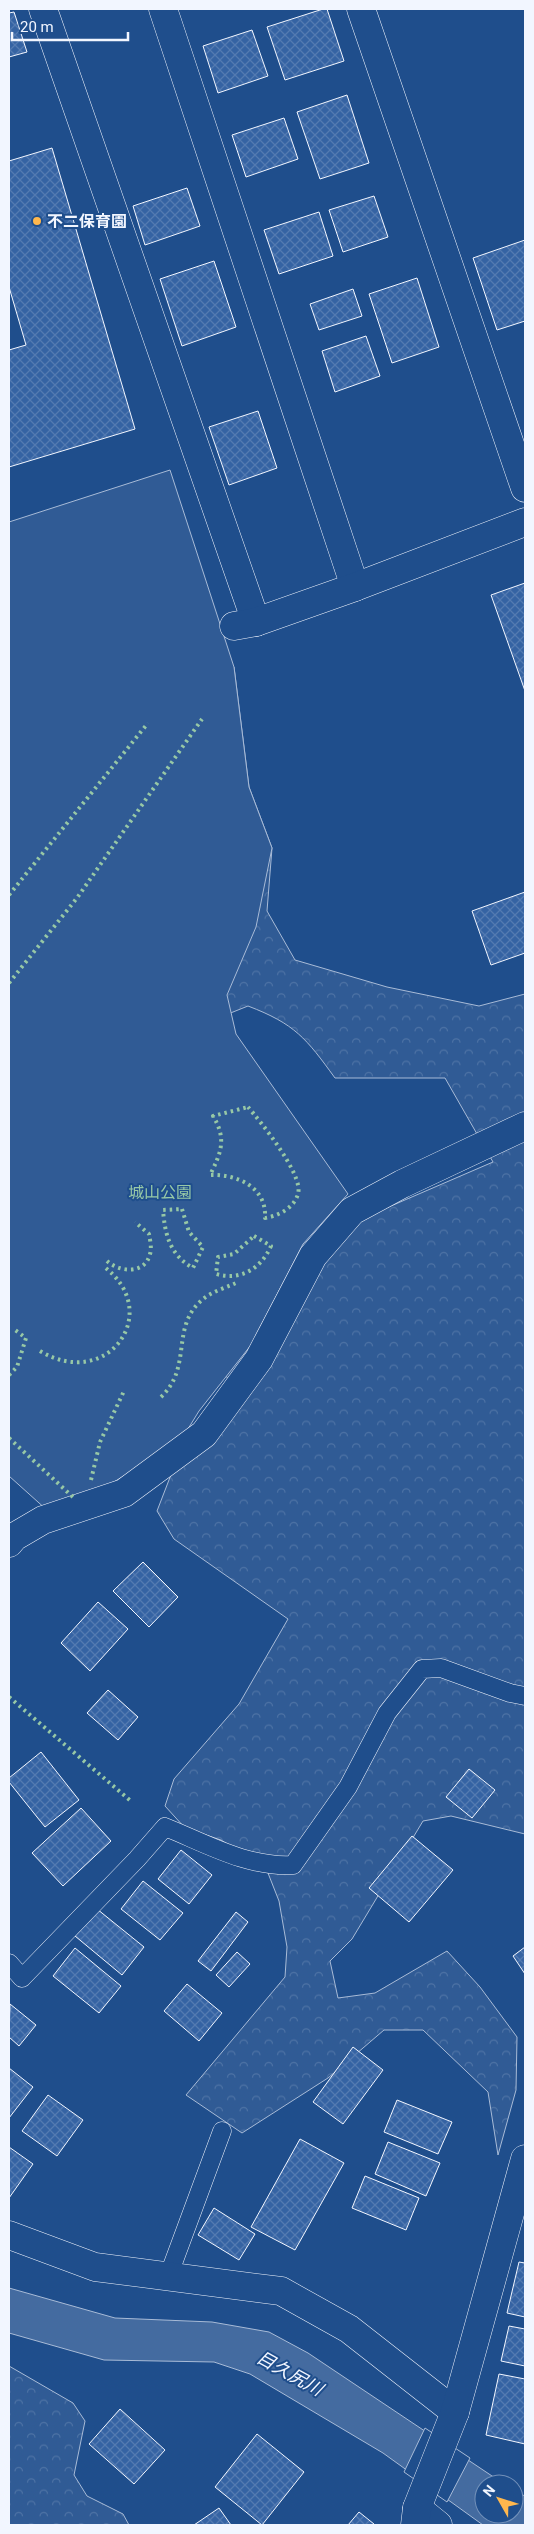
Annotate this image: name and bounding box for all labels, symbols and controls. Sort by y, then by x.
scale bar [12,10,129,42]
text: 20 m [20,18,54,36]
place label: 不二保育園 [47,212,127,231]
marker: 不二保育園 [31,215,43,227]
park label: 城山公園 [128,1183,192,1202]
water label: 目久尻川 [253,2346,328,2401]
north arrow [474,2474,524,2524]
text: N [480,2482,498,2500]

